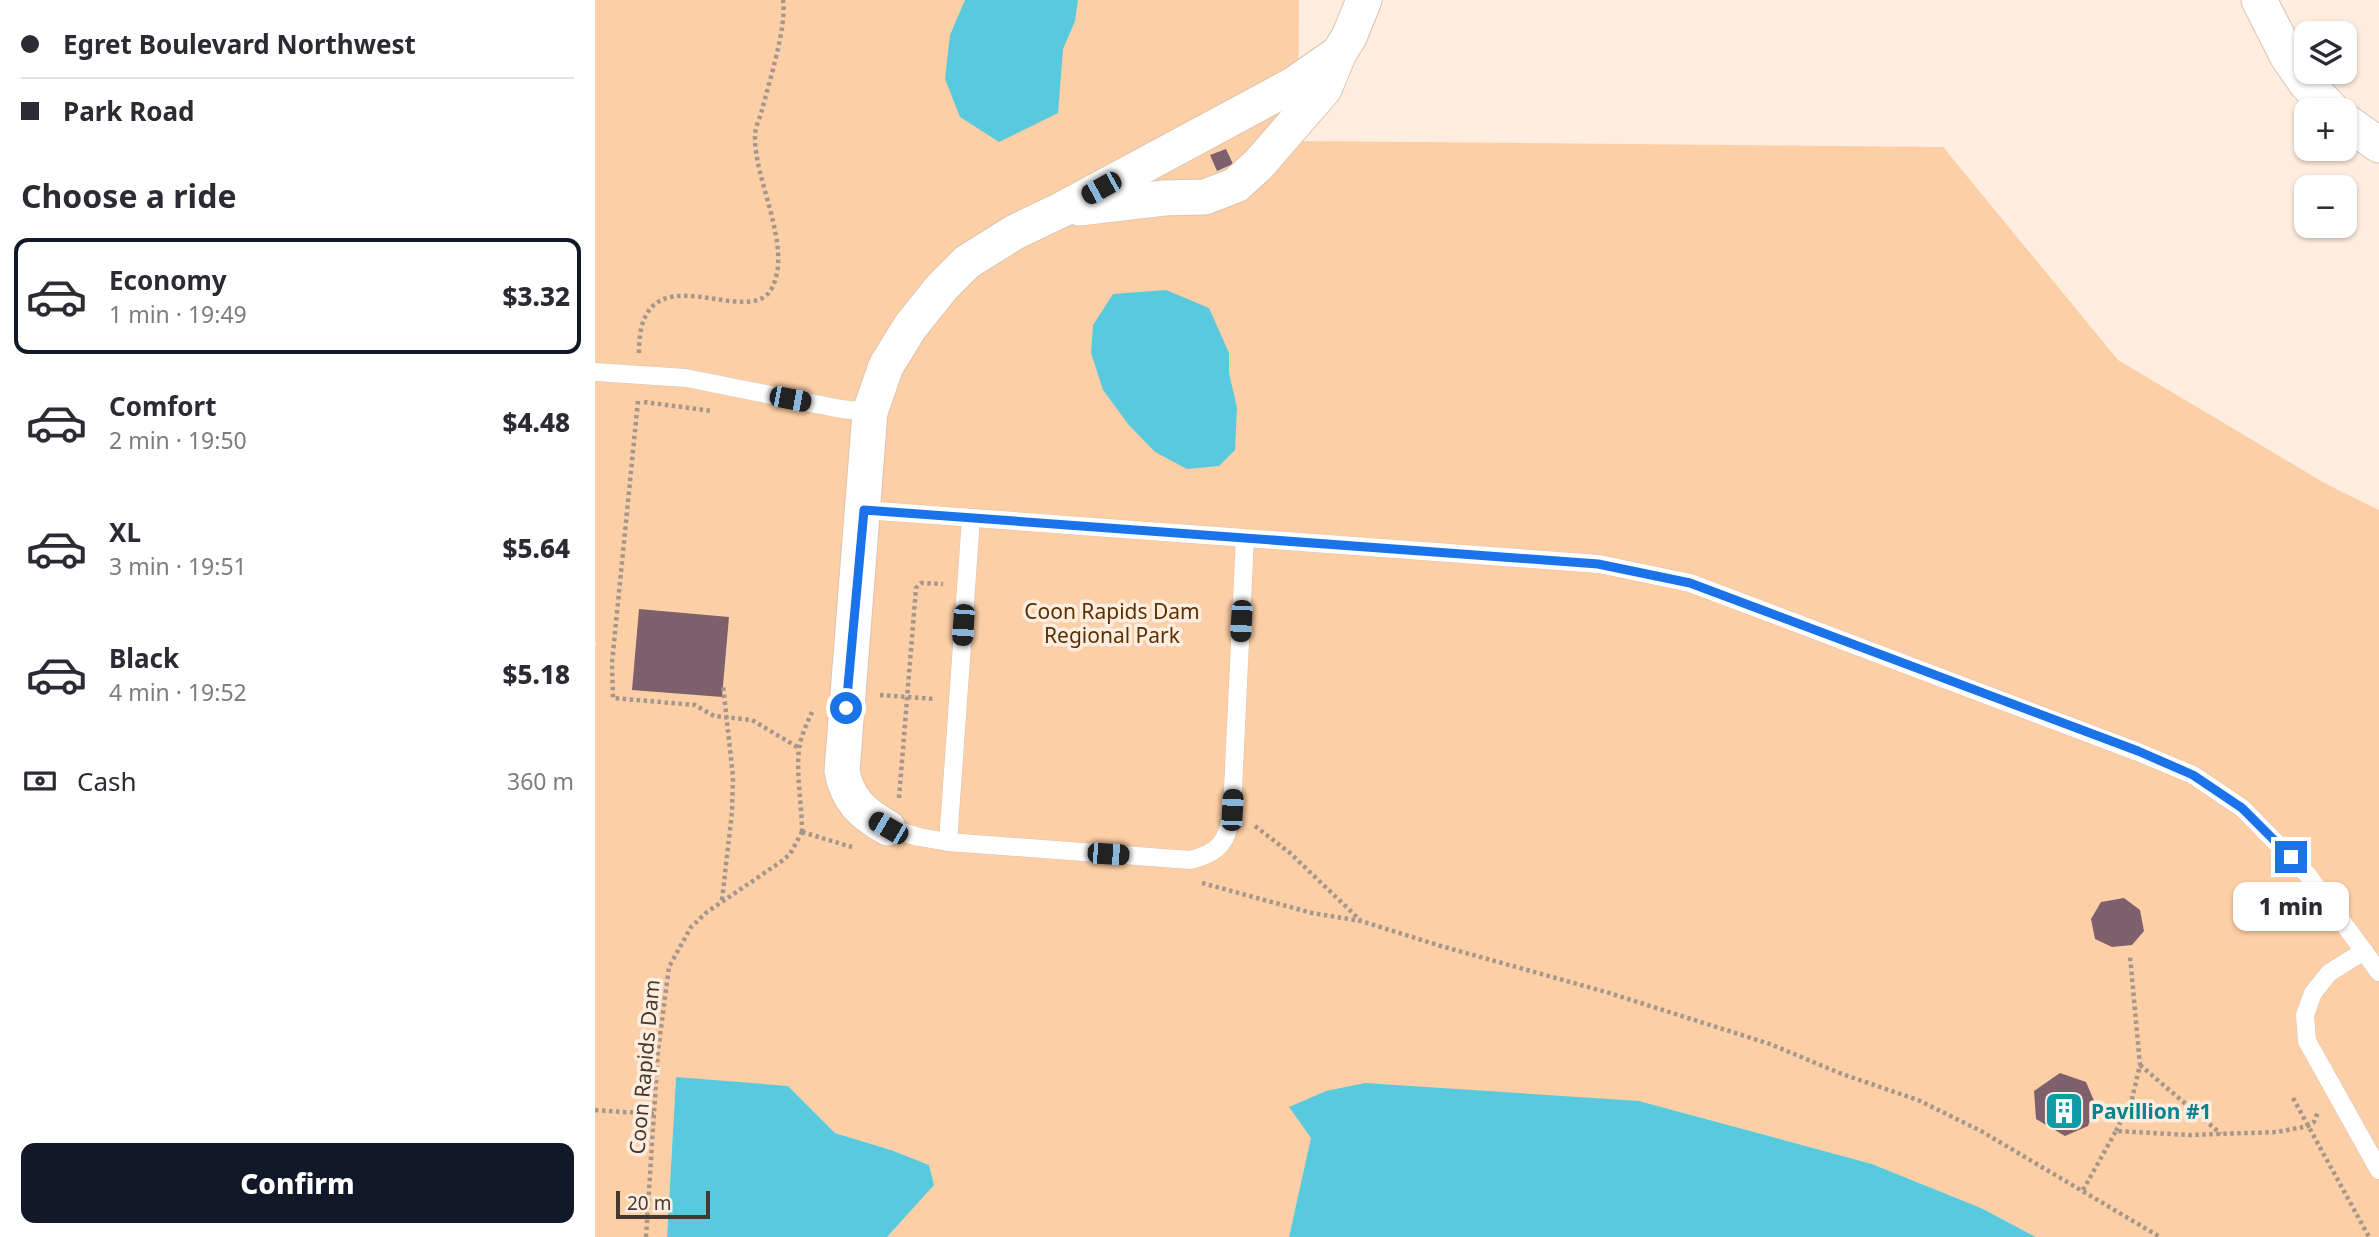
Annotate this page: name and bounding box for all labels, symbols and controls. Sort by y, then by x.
map controls [2294,21,2357,238]
button: layers [2294,21,2357,84]
text: Egret Boulevard Northwest [63,26,416,62]
text: Park Road [63,93,195,129]
button: + [2294,98,2357,161]
car [1078,169,1125,207]
text: Choose a ride [21,174,237,217]
button: − [2294,175,2357,238]
text: Economy [109,262,227,298]
icon: car [25,265,88,328]
text: $3.32 [503,278,570,314]
text: 1 min · 19:49 [109,298,247,330]
car [768,385,813,413]
text: Comfort [109,388,217,424]
icon: car [25,391,88,454]
text: $4.48 [503,404,570,440]
text: 2 min · 19:50 [109,424,247,456]
text: XL [109,514,141,550]
icon: car [25,517,88,580]
text: $5.64 [503,530,570,566]
text: 3 min · 19:51 [109,550,247,582]
park label: Coon Rapids Dam Regional Park [1024,597,1200,649]
car [1230,599,1253,643]
car [952,603,975,647]
text: Black [109,640,179,676]
icon: car [25,643,88,706]
text: $5.18 [503,656,570,692]
text: 4 min · 19:52 [109,676,247,708]
route start [830,692,862,724]
icon: cash [21,762,59,800]
text: Cash [77,763,137,799]
text: 360 m [507,765,574,797]
car [1221,788,1244,832]
car [865,808,912,848]
route end [2275,841,2307,873]
car [1087,842,1130,866]
callout: 1 min [2233,882,2349,931]
text: 1 min [2259,890,2323,922]
street label: Coon Rapids Dam [622,978,666,1156]
building icon: Pavillion #1 [2043,1090,2085,1132]
place label: Pavillion #1 [2091,1097,2212,1125]
button: Confirm [21,1143,574,1223]
scale bar [616,1188,711,1220]
text: 20 m [627,1190,671,1216]

